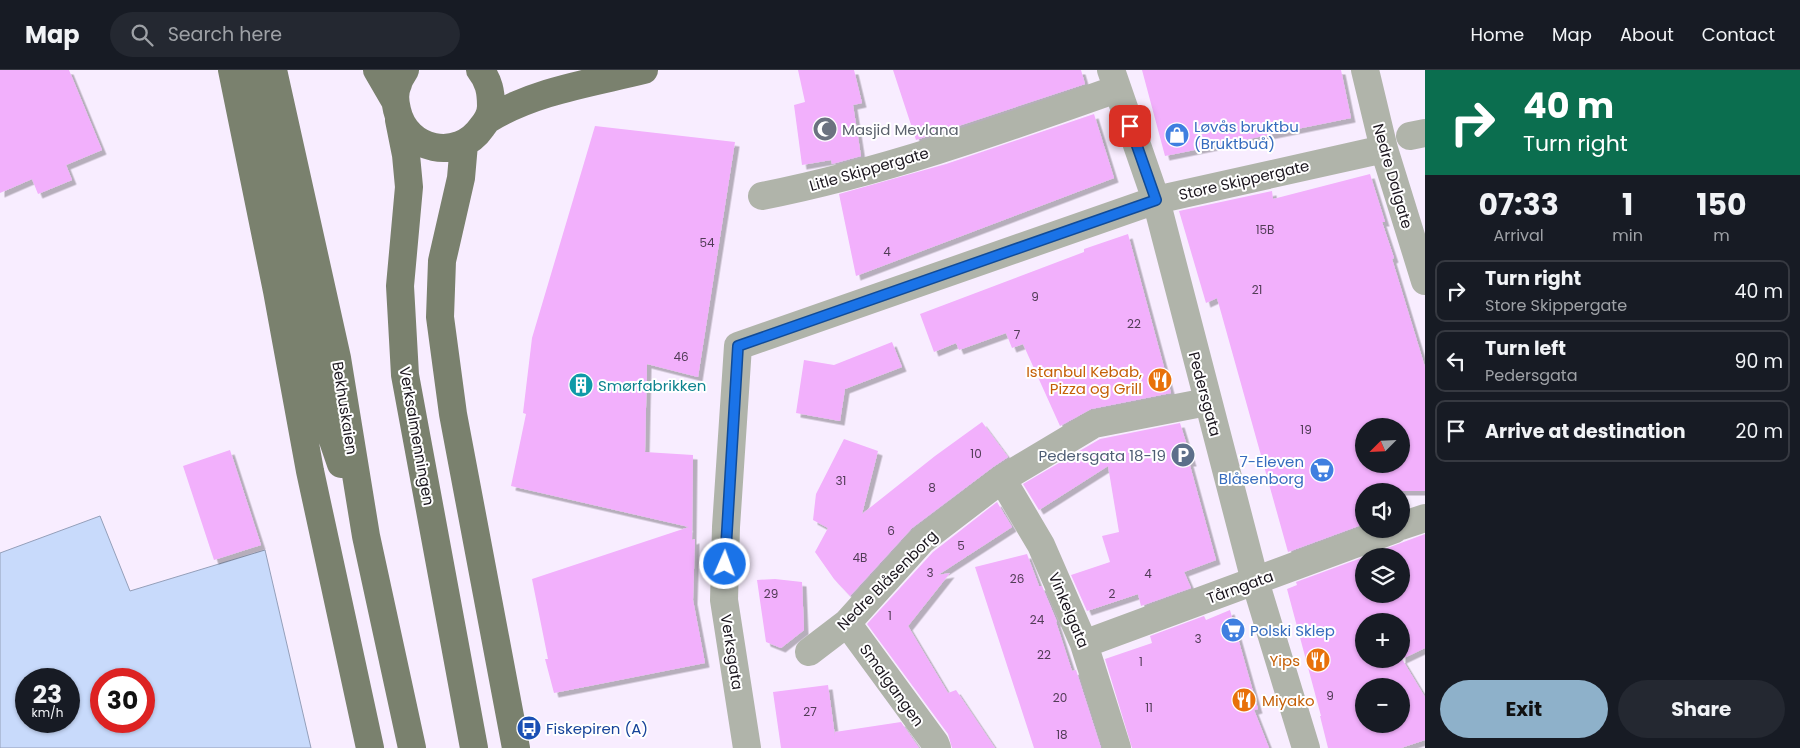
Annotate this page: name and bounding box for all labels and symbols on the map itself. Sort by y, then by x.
pin [1109,105,1151,147]
mosque icon: Masjid Mevlana [812,116,838,142]
place label: Løvås bruktbu (Bruktbuå) [1194,116,1299,154]
place label: Masjid Mevlana [842,119,959,140]
street label: Nedre Dalgate [1368,121,1418,231]
shop icon: Løvås bruktbu (Bruktbuå) [1164,122,1190,148]
street label: Litle Skippergate [807,142,931,196]
street label: Store Skippergate [1177,155,1311,205]
house number: 15B [1256,221,1274,238]
house number: 54 [699,234,715,251]
house number: 4 [883,243,891,260]
house number: 21 [1252,281,1262,298]
house number: 9 [1031,288,1039,305]
house number: 22 [1127,315,1141,332]
house number: 7 [1014,326,1021,343]
house number: 46 [673,348,689,365]
street label: Pedersgata [1184,349,1226,439]
street label: Bekhuskaien [327,360,363,456]
place label: Istanbul Kebab, Pizza og Grill [1026,361,1142,399]
street label: Verksalmenningen [394,365,440,507]
restaurant icon: Istanbul Kebab, Pizza og Grill [1147,367,1173,393]
building icon: Smørfabrikken [568,372,594,398]
place label: Smørfabrikken [598,375,706,396]
north arrow [1355,418,1410,472]
house number: 19 [1300,421,1312,438]
parking icon: Pedersgata 18-19 [1170,442,1196,468]
house number: 10 [970,445,982,462]
place label: Pedersgata 18-19 [1038,445,1166,466]
place label: 7-Eleven Blåsenborg [1219,451,1304,489]
supermarket icon: 7-Eleven Blåsenborg [1309,457,1335,483]
house number: 31 [836,472,846,489]
house number: 8 [928,479,936,496]
house number: 6 [887,522,895,539]
street label: Nedre Blåsenborg [832,525,942,635]
position arrow [698,537,750,589]
house number: 5 [957,537,965,554]
house number: 4B [853,549,867,566]
house number: 3 [926,564,934,581]
house number: 4 [1144,565,1152,582]
street label: Tårngata [1204,565,1276,609]
street label: Vinkelgata [1044,569,1094,651]
house number: 26 [1010,570,1024,587]
house number: 29 [764,585,778,602]
house number: 2 [1109,585,1116,602]
house number: 1 [888,607,892,624]
house number: 24 [1030,611,1045,628]
street label: Verksgata [716,613,748,691]
supermarket icon: Polski Sklep [1220,617,1246,643]
place label: Polski Sklep [1250,620,1335,641]
house number: 3 [1194,630,1202,647]
street label: Smalgangen [855,640,929,730]
house number: 22 [1037,646,1051,663]
restaurant icon: Yips [1305,647,1331,673]
place label: Yips [1270,650,1300,671]
house number: 1 [1139,653,1143,670]
speed limit sign: 30 [90,668,155,733]
restaurant icon: Miyako [1231,687,1257,713]
house number: 9 [1326,687,1334,704]
house number: 20 [1053,689,1067,706]
place label: Miyako [1262,690,1315,711]
house number: 11 [1145,699,1153,716]
house number: 27 [803,703,817,720]
bus stop icon: Fiskepiren (A) [516,715,542,741]
place label: Fiskepiren (A) [546,718,648,739]
house number: 18 [1056,726,1068,743]

